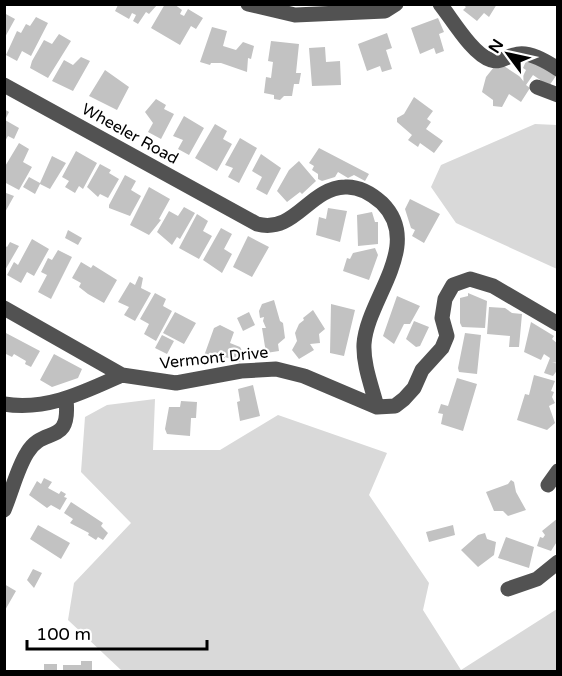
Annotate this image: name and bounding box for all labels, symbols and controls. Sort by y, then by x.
north arrow [478,24,538,84]
text: N [484,36,508,57]
street label: Wheeler Road [78,99,182,169]
street label: Vermont Drive [159,342,269,374]
scale bar [27,613,207,651]
text: 100 m [36,623,91,645]

